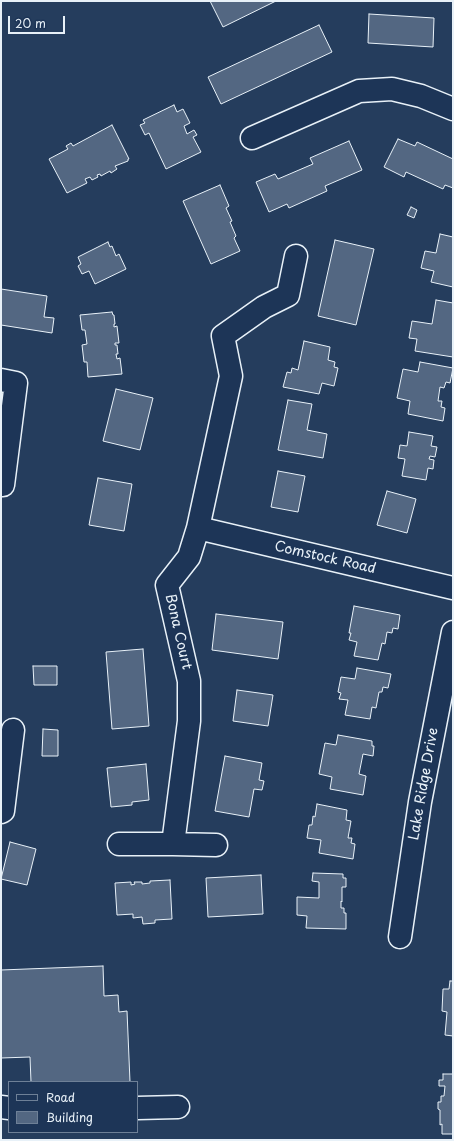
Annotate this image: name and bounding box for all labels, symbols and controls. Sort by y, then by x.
scale bar [10,8,67,34]
text: 20 m [15,14,46,32]
street label: Comstock Road [273,538,377,578]
street label: Bona Court [161,593,195,671]
street label: Lake Ridge Drive [406,726,442,842]
legend [8,1081,138,1133]
text: Road [46,1088,75,1106]
text: Building [46,1108,93,1126]

